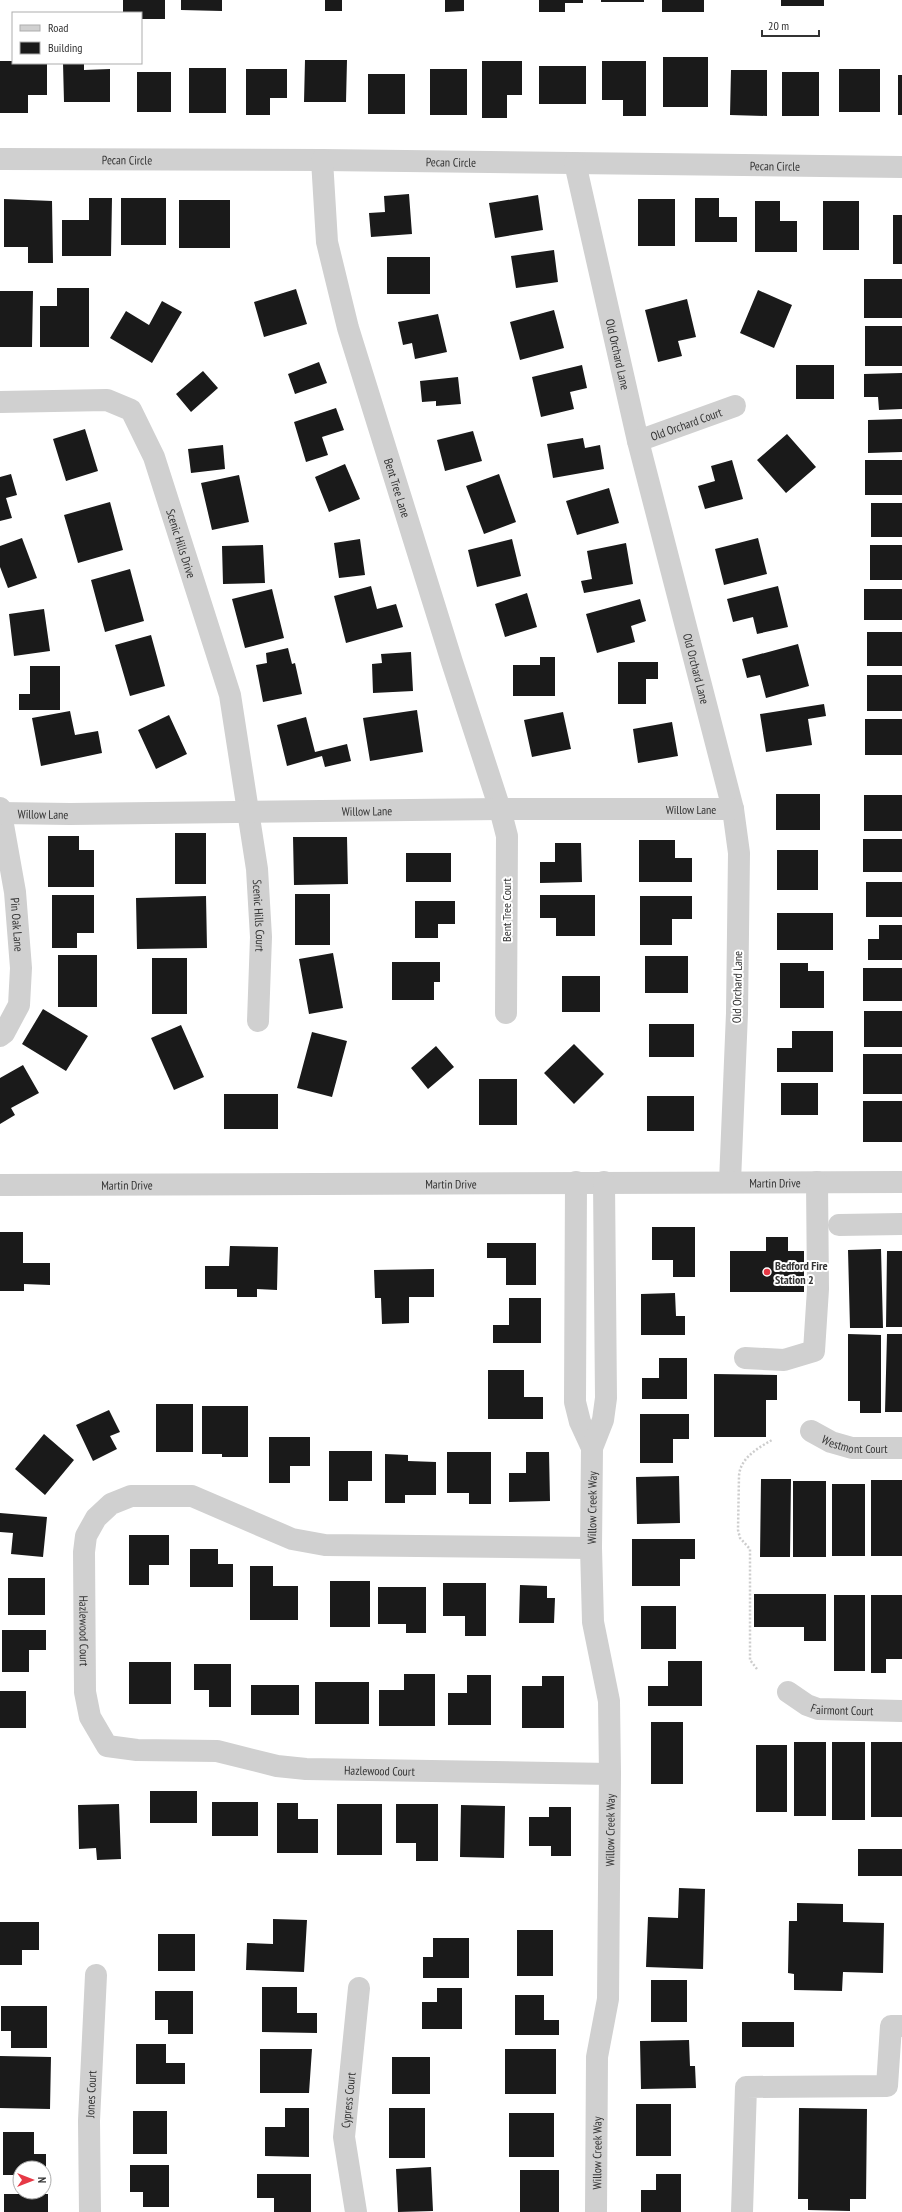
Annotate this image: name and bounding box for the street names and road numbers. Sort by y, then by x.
street label: Pecan Circle [102,152,152,167]
street label: Pecan Circle [426,154,476,169]
street label: Pecan Circle [750,158,800,173]
street label: Old Orchard Lane [603,317,634,391]
street label: Old Orchard Court [648,404,724,443]
street label: Bent Tree Lane [381,456,414,519]
street label: Scenic Hills Drive [164,507,200,580]
street label: Old Orchard Lane [680,632,713,705]
street label: Willow Lane [666,802,716,817]
street label: Willow Lane [342,803,392,818]
street label: Willow Lane [18,806,68,821]
street label: Bent Tree Court [499,877,514,942]
street label: Scenic Hills Court [250,879,269,953]
street label: Pin Oak Lane [8,897,27,952]
street label: Old Orchard Lane [729,951,745,1023]
street label: Martin Drive [749,1175,801,1190]
street label: Martin Drive [425,1176,477,1191]
street label: Martin Drive [101,1177,153,1192]
street label: Westmont Court [819,1431,888,1456]
street label: Willow Creek Way [584,1471,599,1544]
street label: Hazlewood Court [77,1595,92,1667]
street label: Fairmont Court [809,1700,874,1718]
street label: Hazlewood Court [344,1762,416,1778]
street label: Willow Creek Way [602,1793,617,1867]
street label: Jones Court [82,2069,99,2119]
street label: Cypress Court [337,2071,358,2129]
street label: Willow Creek Way [589,2116,604,2190]

